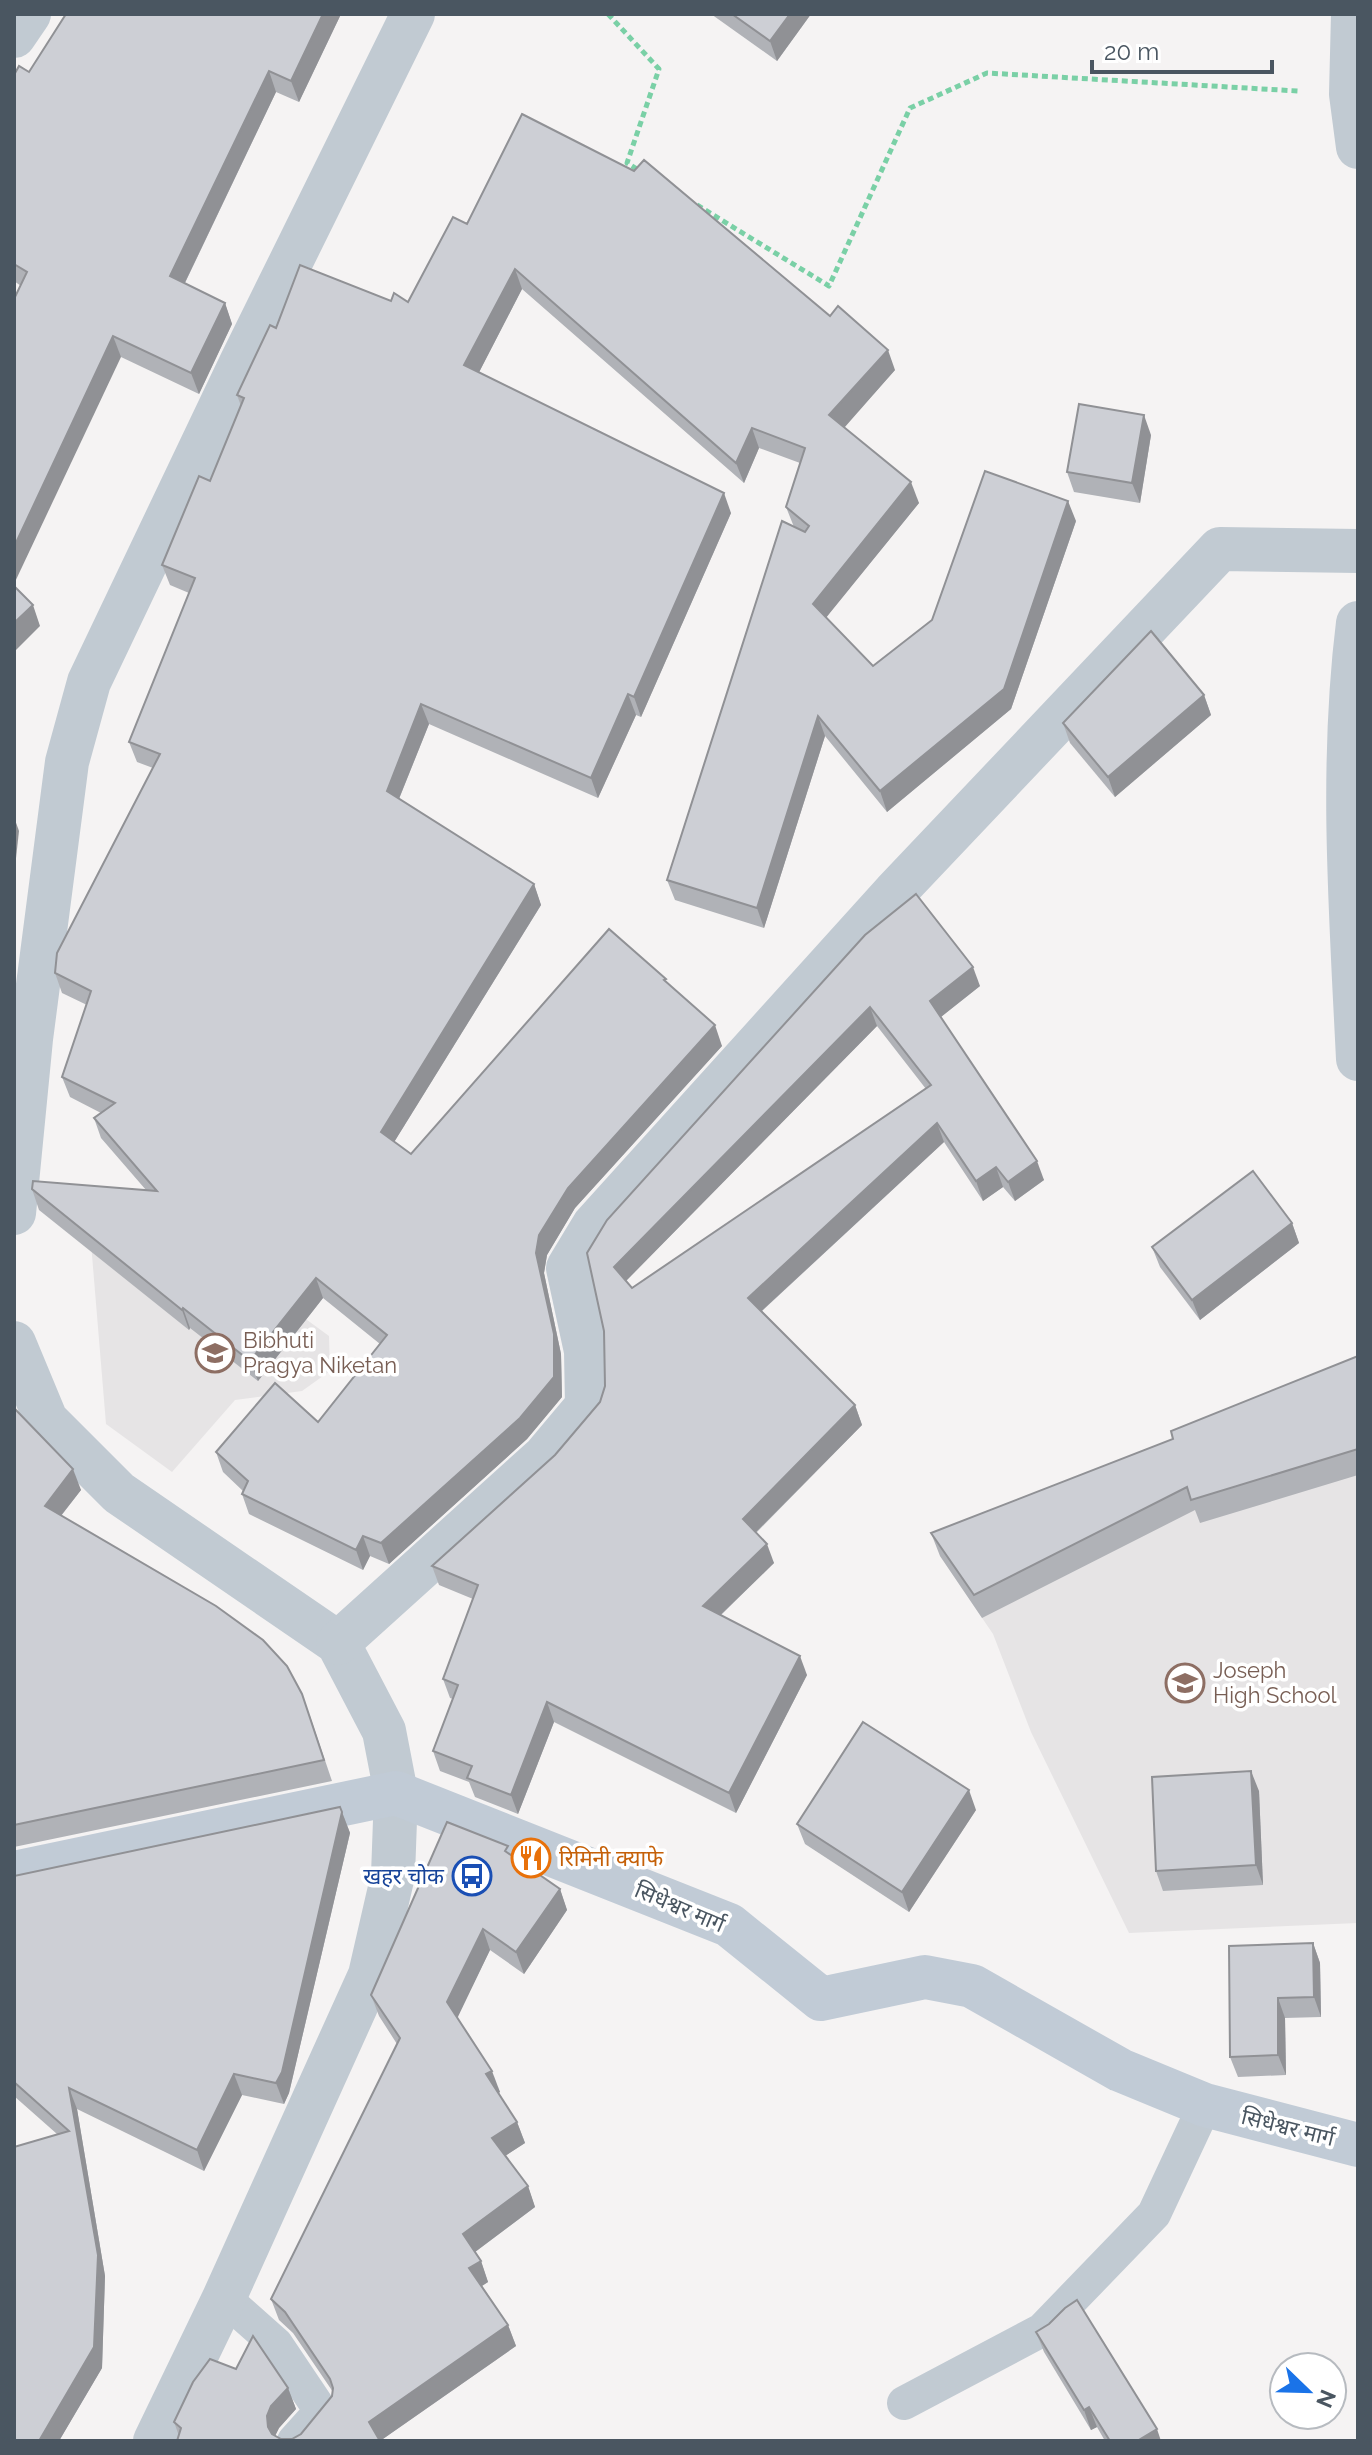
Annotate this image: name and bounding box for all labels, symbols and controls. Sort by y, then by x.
scale bar [1092,24,1272,74]
text: 20 m [1104,37,1159,66]
place label: Bibhuti Pragya Niketan [243,1327,397,1378]
school or university icon: Bibhuti Pragya Niketan [194,1332,236,1374]
place label: Joseph High School [1213,1657,1337,1708]
school or university icon: Joseph High School [1164,1662,1206,1704]
restaurant icon: रिमिनी क्याफे [510,1837,552,1879]
place label: रिमिनी क्याफे [559,1845,664,1871]
bus stop icon: खहर चोक [451,1855,493,1897]
place label: खहर चोक [363,1863,445,1889]
street label: सिधेश्वर मार्ग [631,1876,730,1938]
street label: सिधेश्वर मार्ग [1239,2103,1338,2151]
north arrow [1268,2351,1348,2431]
text: N [1311,2386,1342,2412]

